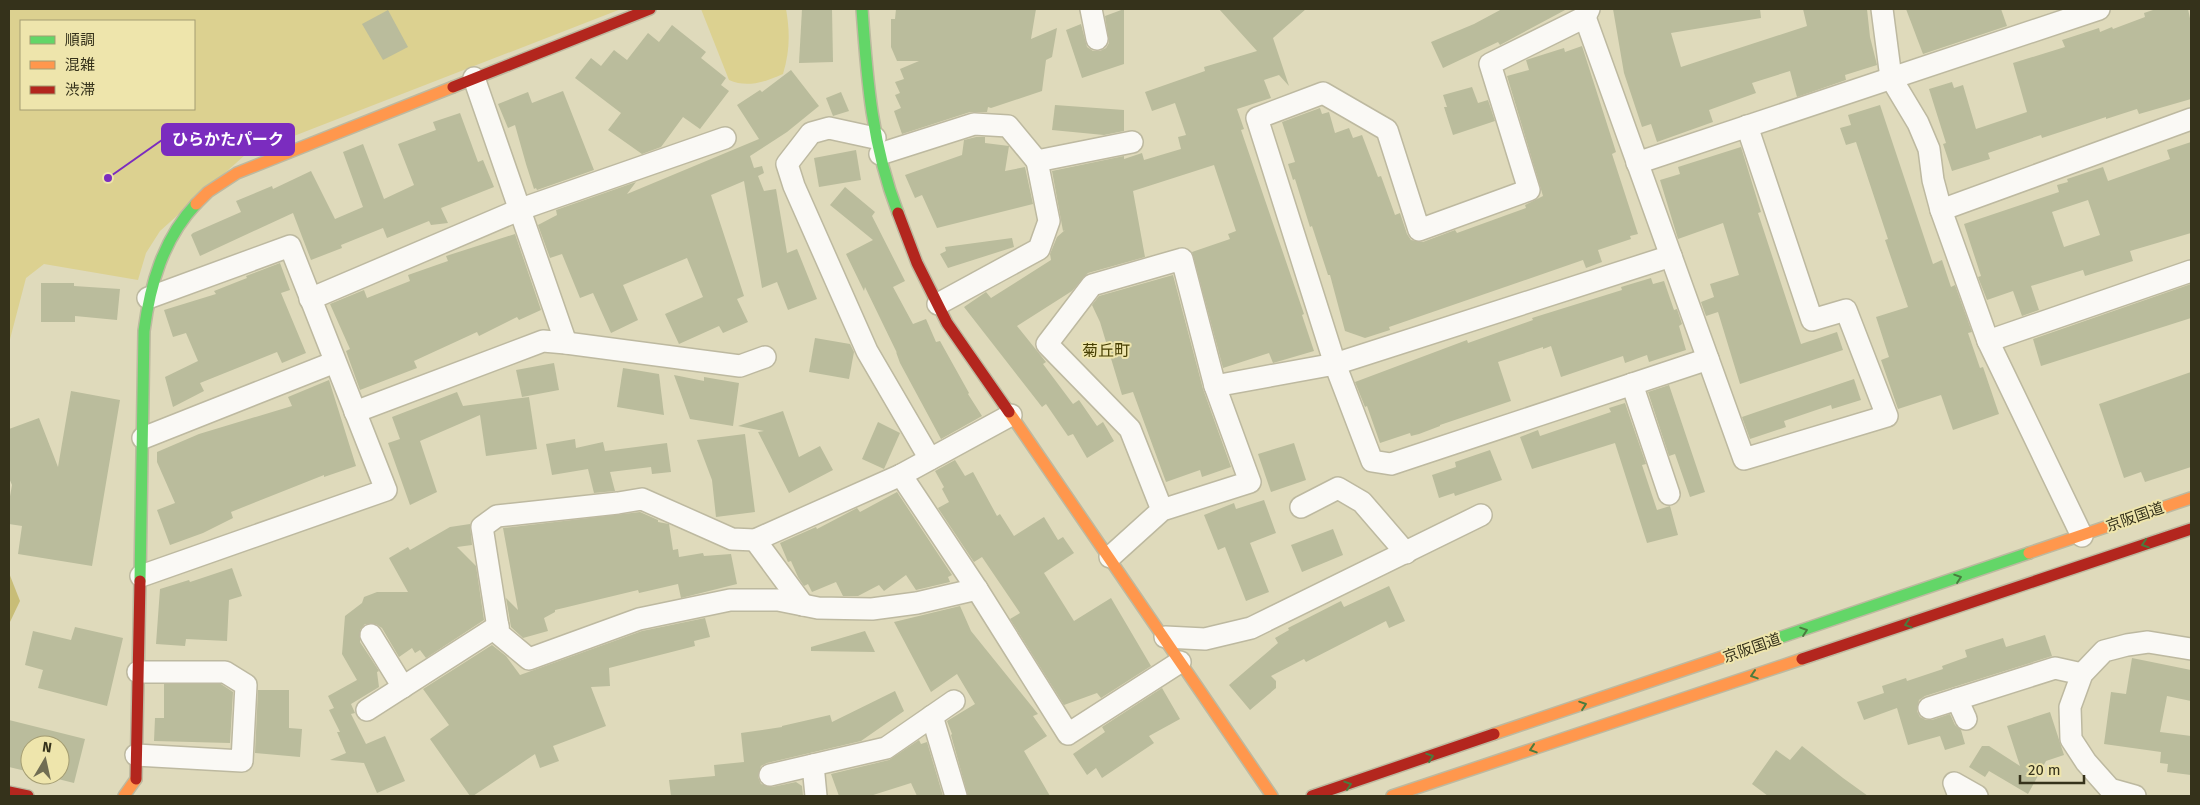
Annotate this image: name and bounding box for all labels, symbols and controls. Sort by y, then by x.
legend [20,20,195,110]
text: 順調 [65,31,95,49]
text: 混雑 [65,56,95,74]
text: 渋滞 [65,81,95,99]
callout: ひらかたパーク [162,124,294,155]
text: ひらかたパーク [172,130,284,149]
district label: 菊丘町 [1082,341,1130,360]
street label: 京阪国道 [2104,499,2166,535]
one-way arrow [2141,539,2150,549]
one-way arrow [1953,574,1961,584]
one-way arrow [1904,618,1913,628]
one-way arrow [1799,626,1807,636]
street label: 京阪国道 [1721,630,1783,666]
one-way arrow [1750,670,1759,680]
one-way arrow [1579,701,1587,711]
north arrow [20,735,70,785]
text: N [41,739,53,757]
one-way arrow [1530,743,1538,753]
scale bar [2020,752,2084,784]
one-way arrow [1425,753,1433,763]
text: 20 m [2028,761,2061,779]
one-way arrow [1343,780,1351,790]

